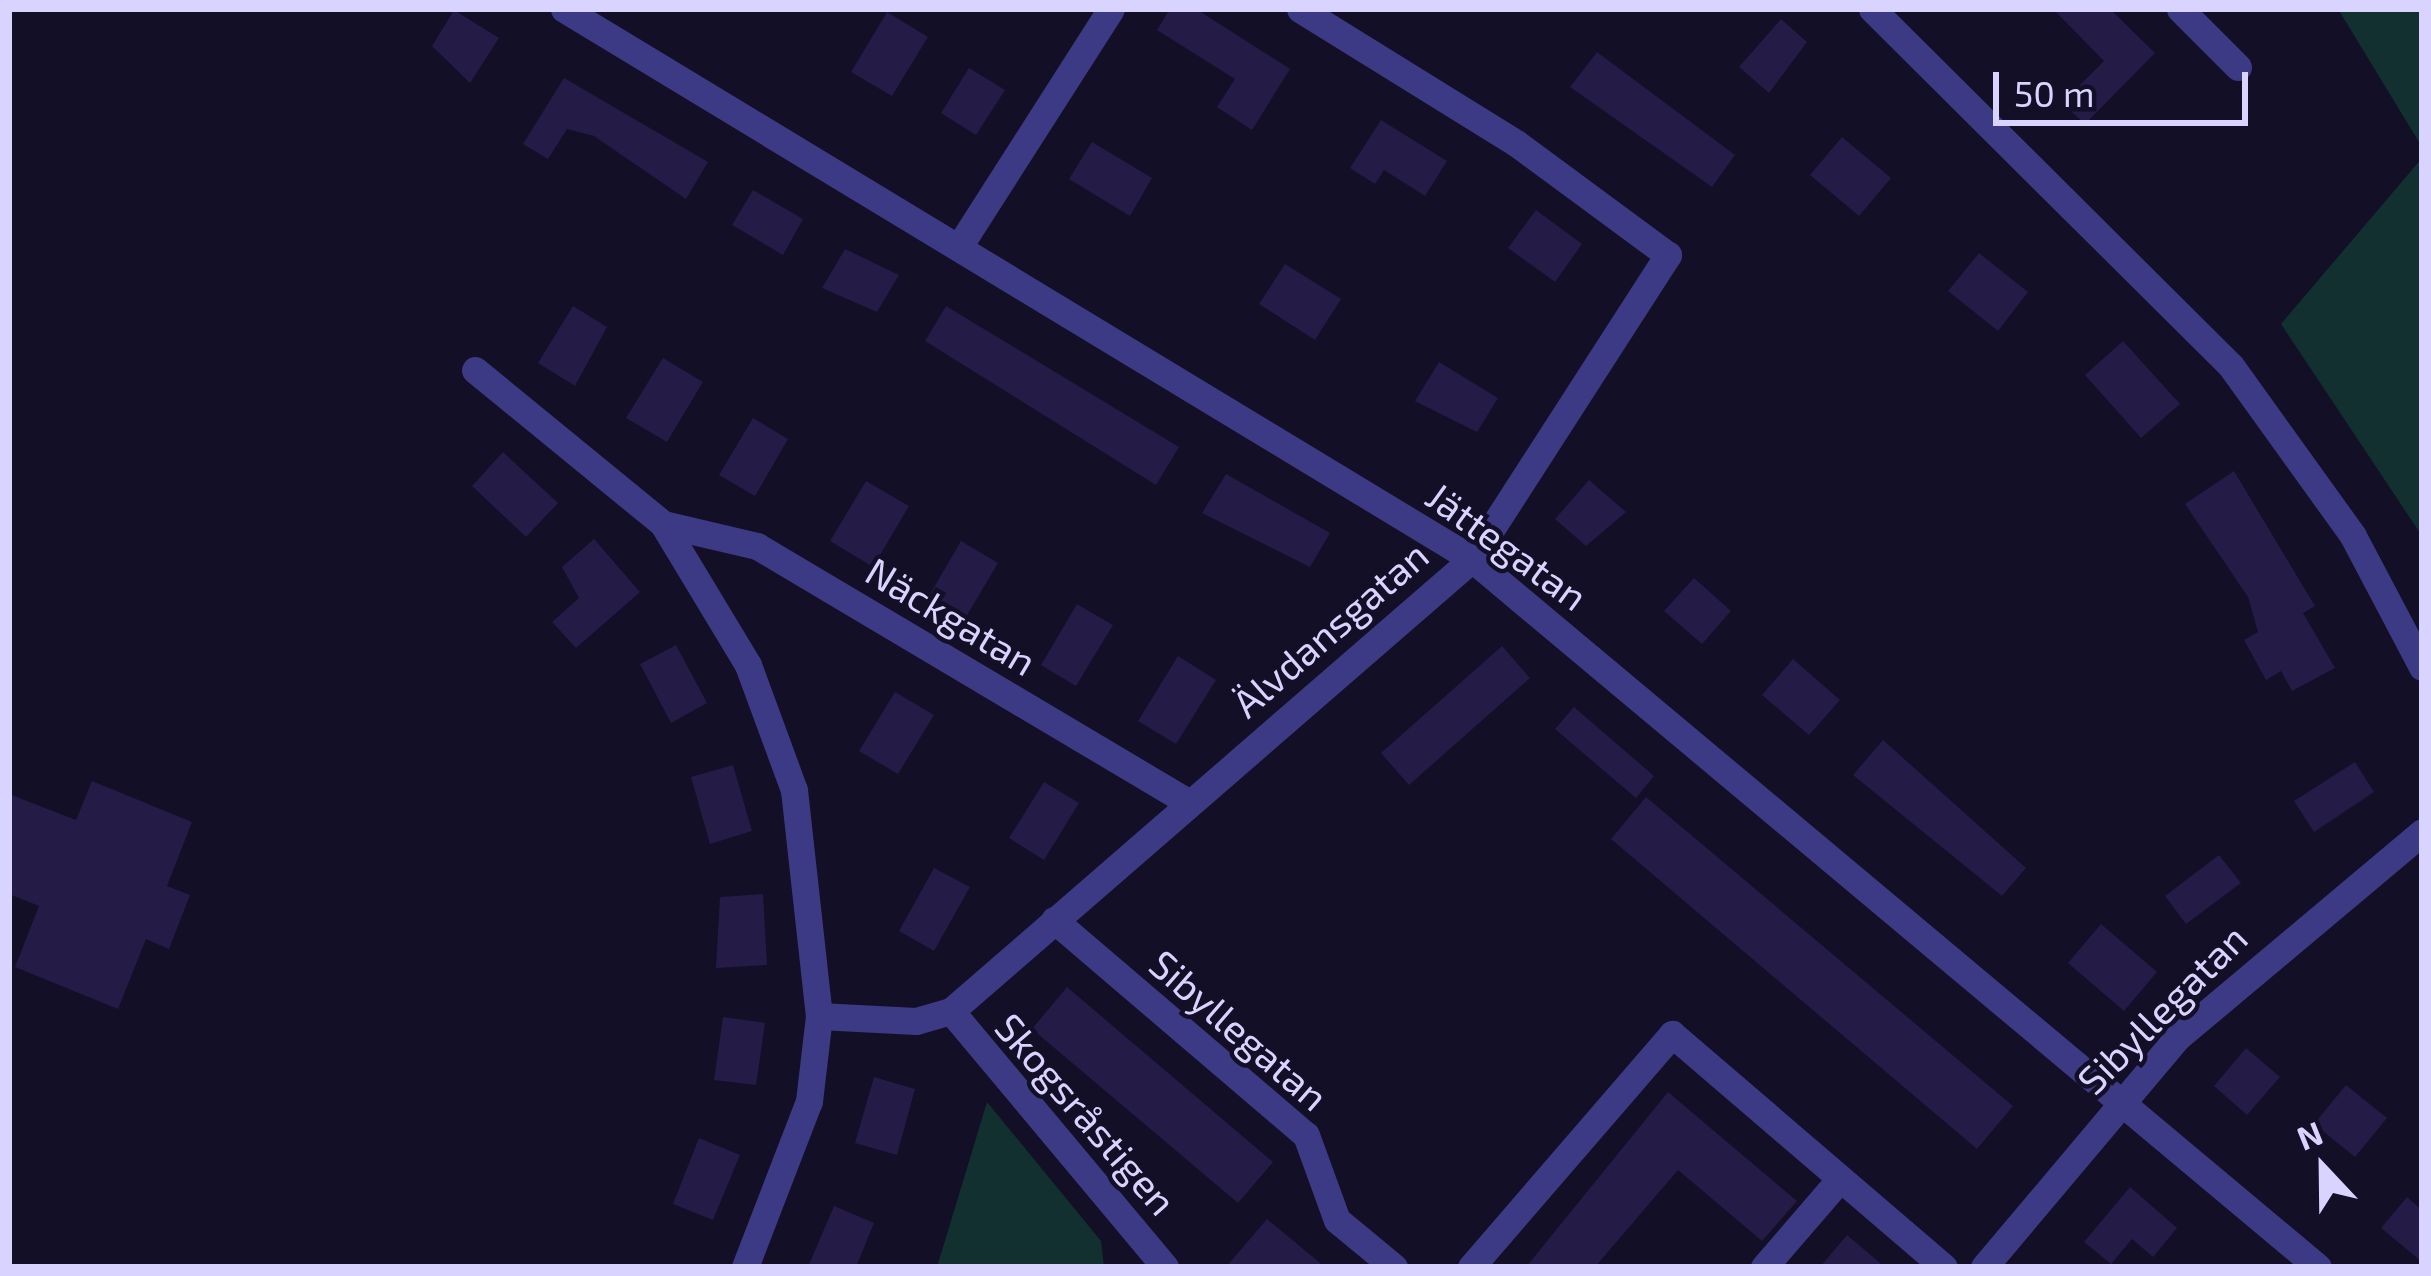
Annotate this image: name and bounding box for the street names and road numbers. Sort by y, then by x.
street label: Jättegatan [1418,472,1596,620]
street label: Älvdansgatan [1223,531,1437,727]
street label: Näckgatan [858,547,1044,685]
street label: Sibyllegatan [2068,915,2256,1103]
street label: Sibyllegatan [1141,940,1337,1120]
street label: Skogsråstigen [986,1004,1186,1224]

